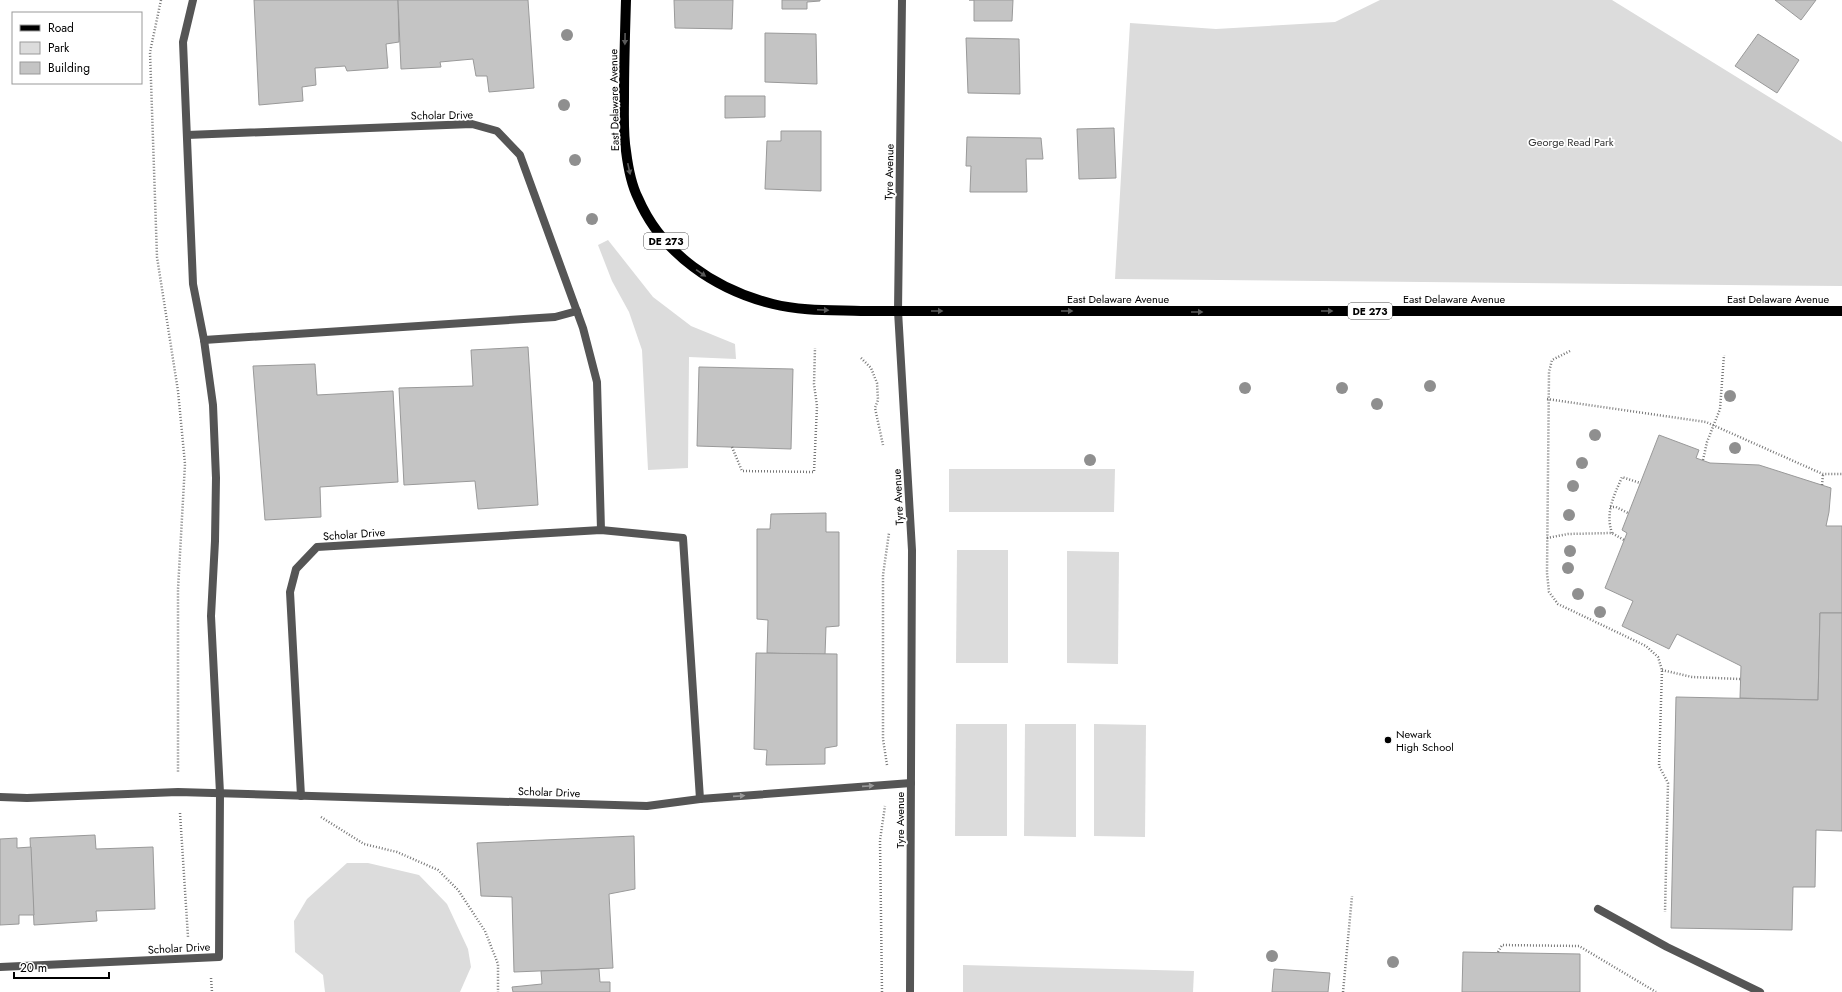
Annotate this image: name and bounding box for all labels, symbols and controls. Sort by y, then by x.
legend [12,12,142,84]
text: Road [48,19,74,37]
one-way arrow [621,33,628,45]
text: Park [48,39,70,57]
street label: East Delaware Avenue [605,48,623,151]
text: Building [48,59,90,77]
street label: Scholar Drive [411,106,474,124]
park label: George Read Park [1528,134,1614,150]
street label: Tyre Avenue [881,143,897,200]
one-way arrow [627,162,633,175]
road number: DE 273 [644,233,688,249]
one-way arrow [696,269,706,277]
street label: East Delaware Avenue [1067,291,1169,307]
street label: East Delaware Avenue [1403,291,1505,307]
street label: East Delaware Avenue [1727,291,1829,307]
road number: DE 273 [1348,303,1392,319]
one-way arrow [817,307,830,313]
one-way arrow [931,308,944,314]
one-way arrow [1061,308,1074,314]
one-way arrow [1321,308,1334,314]
one-way arrow [1191,309,1204,315]
street label: Tyre Avenue [889,468,907,526]
street label: Scholar Drive [322,524,386,544]
place label: Newark High School [1396,726,1454,755]
marker: Newark High School [1383,735,1393,745]
street label: Scholar Drive [518,783,581,801]
one-way arrow [862,783,874,790]
street label: Tyre Avenue [892,791,908,848]
one-way arrow [733,792,745,799]
street label: Scholar Drive [147,938,211,958]
scale bar [14,954,109,980]
text: 20 m [20,959,47,977]

